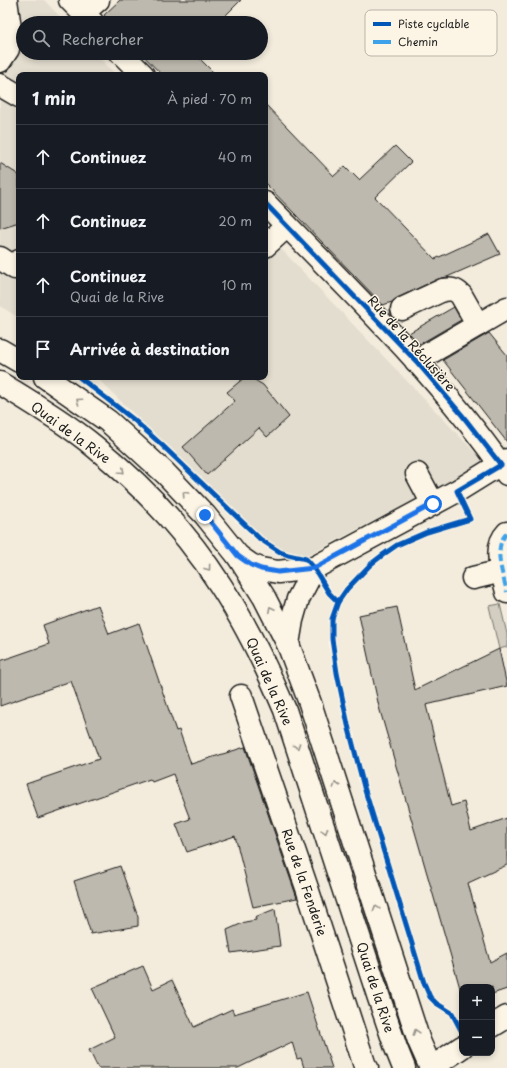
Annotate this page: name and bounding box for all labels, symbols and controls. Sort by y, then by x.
legend [365,10,497,56]
text: Piste cyclable [398,15,469,32]
search box [16,16,268,60]
icon: search [30,27,52,49]
text: Rechercher [62,27,143,50]
text: Chemin [398,33,438,50]
text: 1 min [32,85,76,111]
text: À pied · 70 m [167,89,252,108]
text: Continuez [70,145,146,168]
icon: ahead [32,146,54,168]
text: 40 m [218,147,252,166]
text: Continuez [70,209,146,232]
icon: ahead [32,210,54,232]
text: 20 m [218,211,252,230]
text: Continuez [70,264,146,287]
icon: ahead [32,274,54,296]
text: 10 m [222,275,252,294]
text: Quai de la Rive [70,287,164,306]
street label: Rue de la Réclusière [364,291,460,395]
text: Arrivée à destination [70,337,230,360]
icon: arrive [32,338,54,360]
street label: Quai de la Rive [27,397,115,467]
one-way arrow [76,398,83,405]
one-way arrow [118,466,125,473]
one-way arrow [182,491,189,499]
route start [424,495,442,513]
route end [196,506,214,524]
one-way arrow [203,564,211,571]
one-way arrow [268,606,275,613]
street label: Quai de la Rive [242,634,298,728]
one-way arrow [292,742,301,749]
one-way arrow [332,781,341,788]
street label: Rue de la Fenderie [278,826,332,938]
one-way arrow [320,828,329,835]
one-way arrow [372,905,381,912]
street label: Quai de la Rive [352,939,400,1035]
map controls [459,984,495,1056]
button: + [459,984,495,1020]
button: − [459,1020,495,1056]
one-way arrow [412,1029,421,1036]

